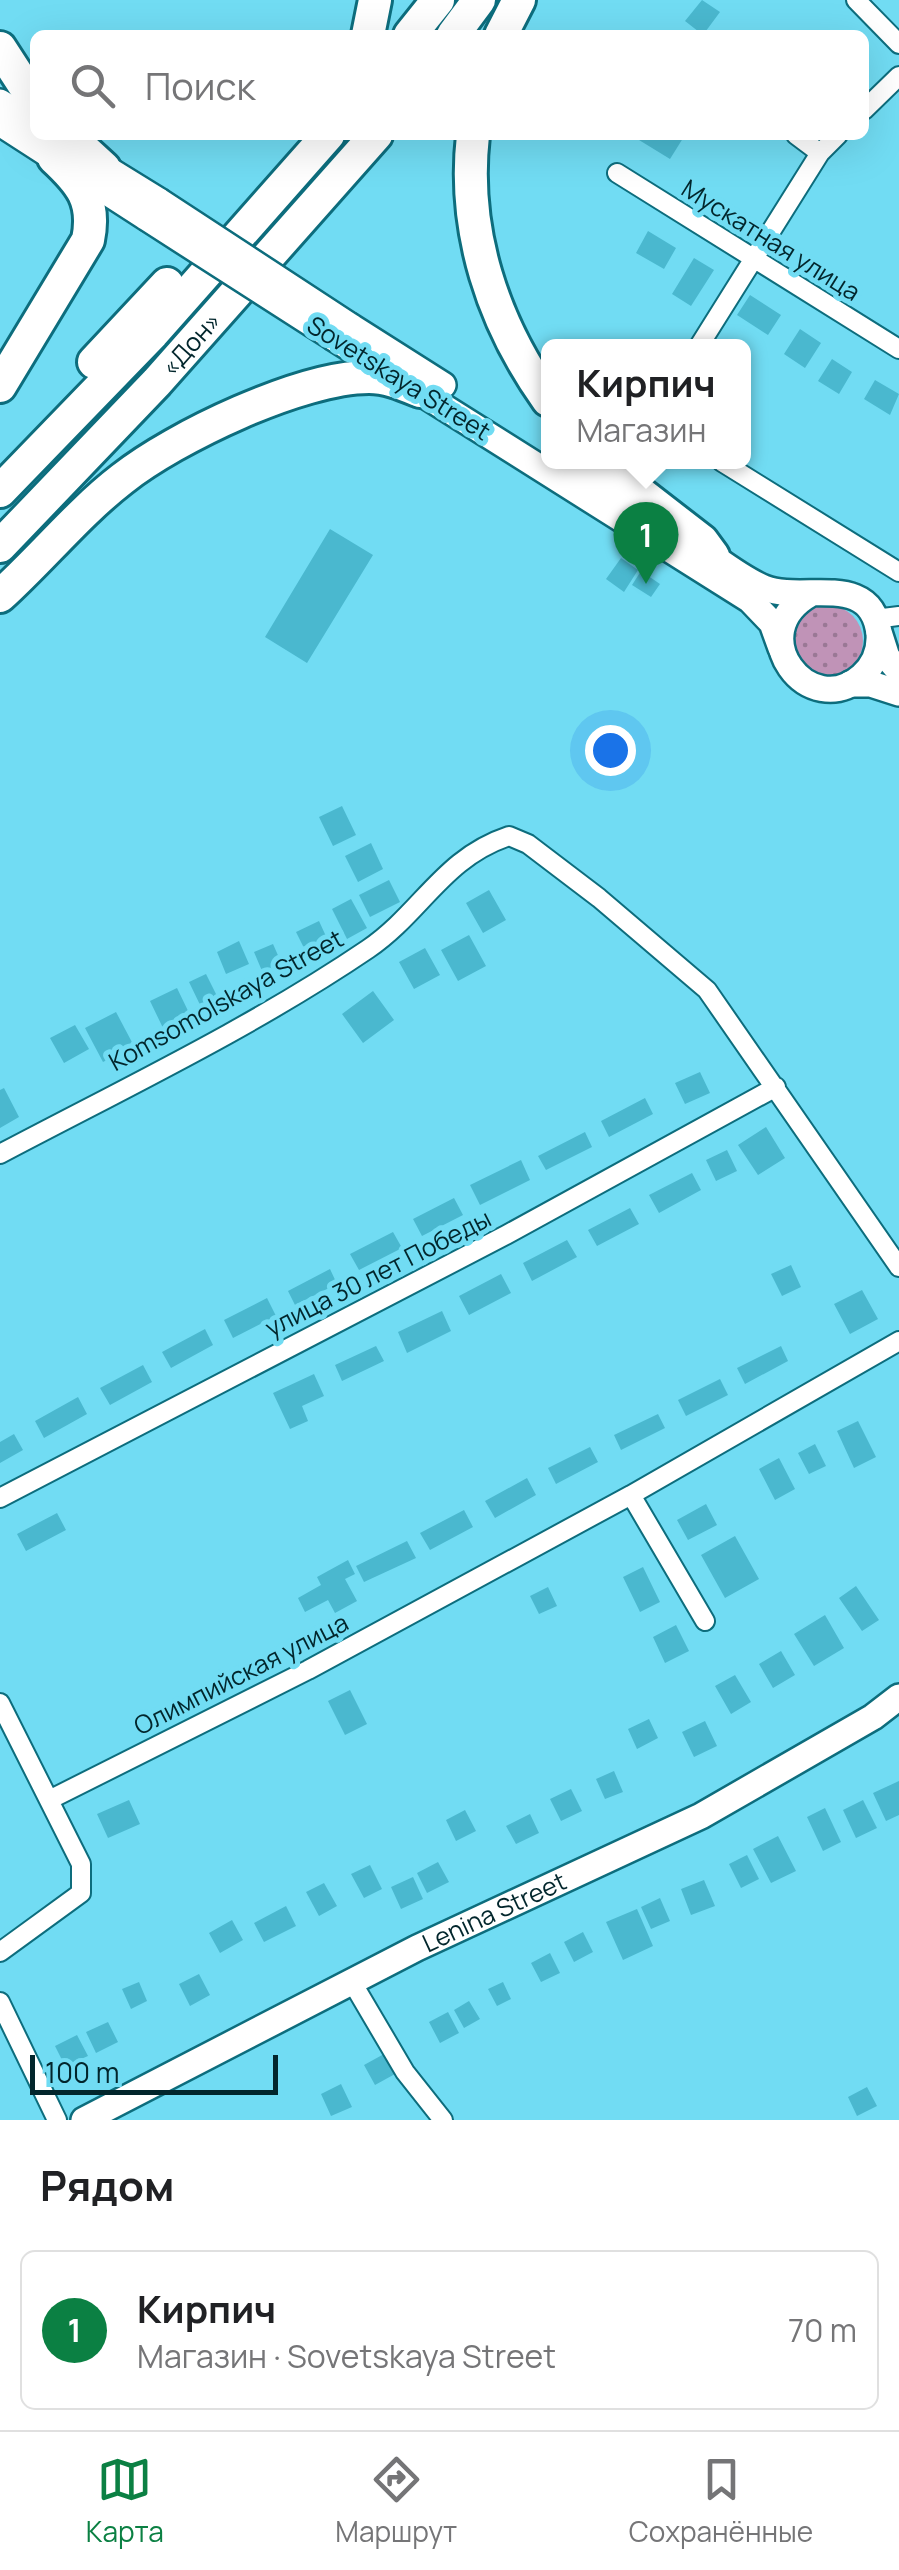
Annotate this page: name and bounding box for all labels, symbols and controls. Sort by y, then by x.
search box [30,30,869,140]
icon: search [65,58,120,113]
text: Поиск [145,59,255,111]
street label: Мускатная улица [675,171,867,309]
street label: «Дон» [153,304,228,383]
street label: Sovetskaya Street [301,307,498,448]
popup [541,339,751,469]
text: Кирпич [576,356,716,408]
text: Магазин [576,408,706,452]
pin: 1 [614,502,678,584]
your location [585,725,636,776]
street label: Komsomolskaya Street [102,920,349,1079]
street label: улица 30 лет Победы [259,1200,497,1345]
street label: Олимпийская улица [128,1604,354,1743]
street label: Lenina Street [416,1863,572,1960]
scale bar [30,2050,278,2094]
text: 100 m [45,2053,119,2091]
text: Рядом [40,2156,174,2214]
text: Кирпич [137,2282,276,2334]
text: 1 [67,2308,82,2352]
text: 70 m [788,2308,857,2352]
text: Магазин · Sovetskaya Street [137,2334,556,2378]
tab: Карта [86,2452,164,2550]
tab: Маршрут [335,2452,457,2550]
tab: Сохранённые [629,2452,813,2550]

